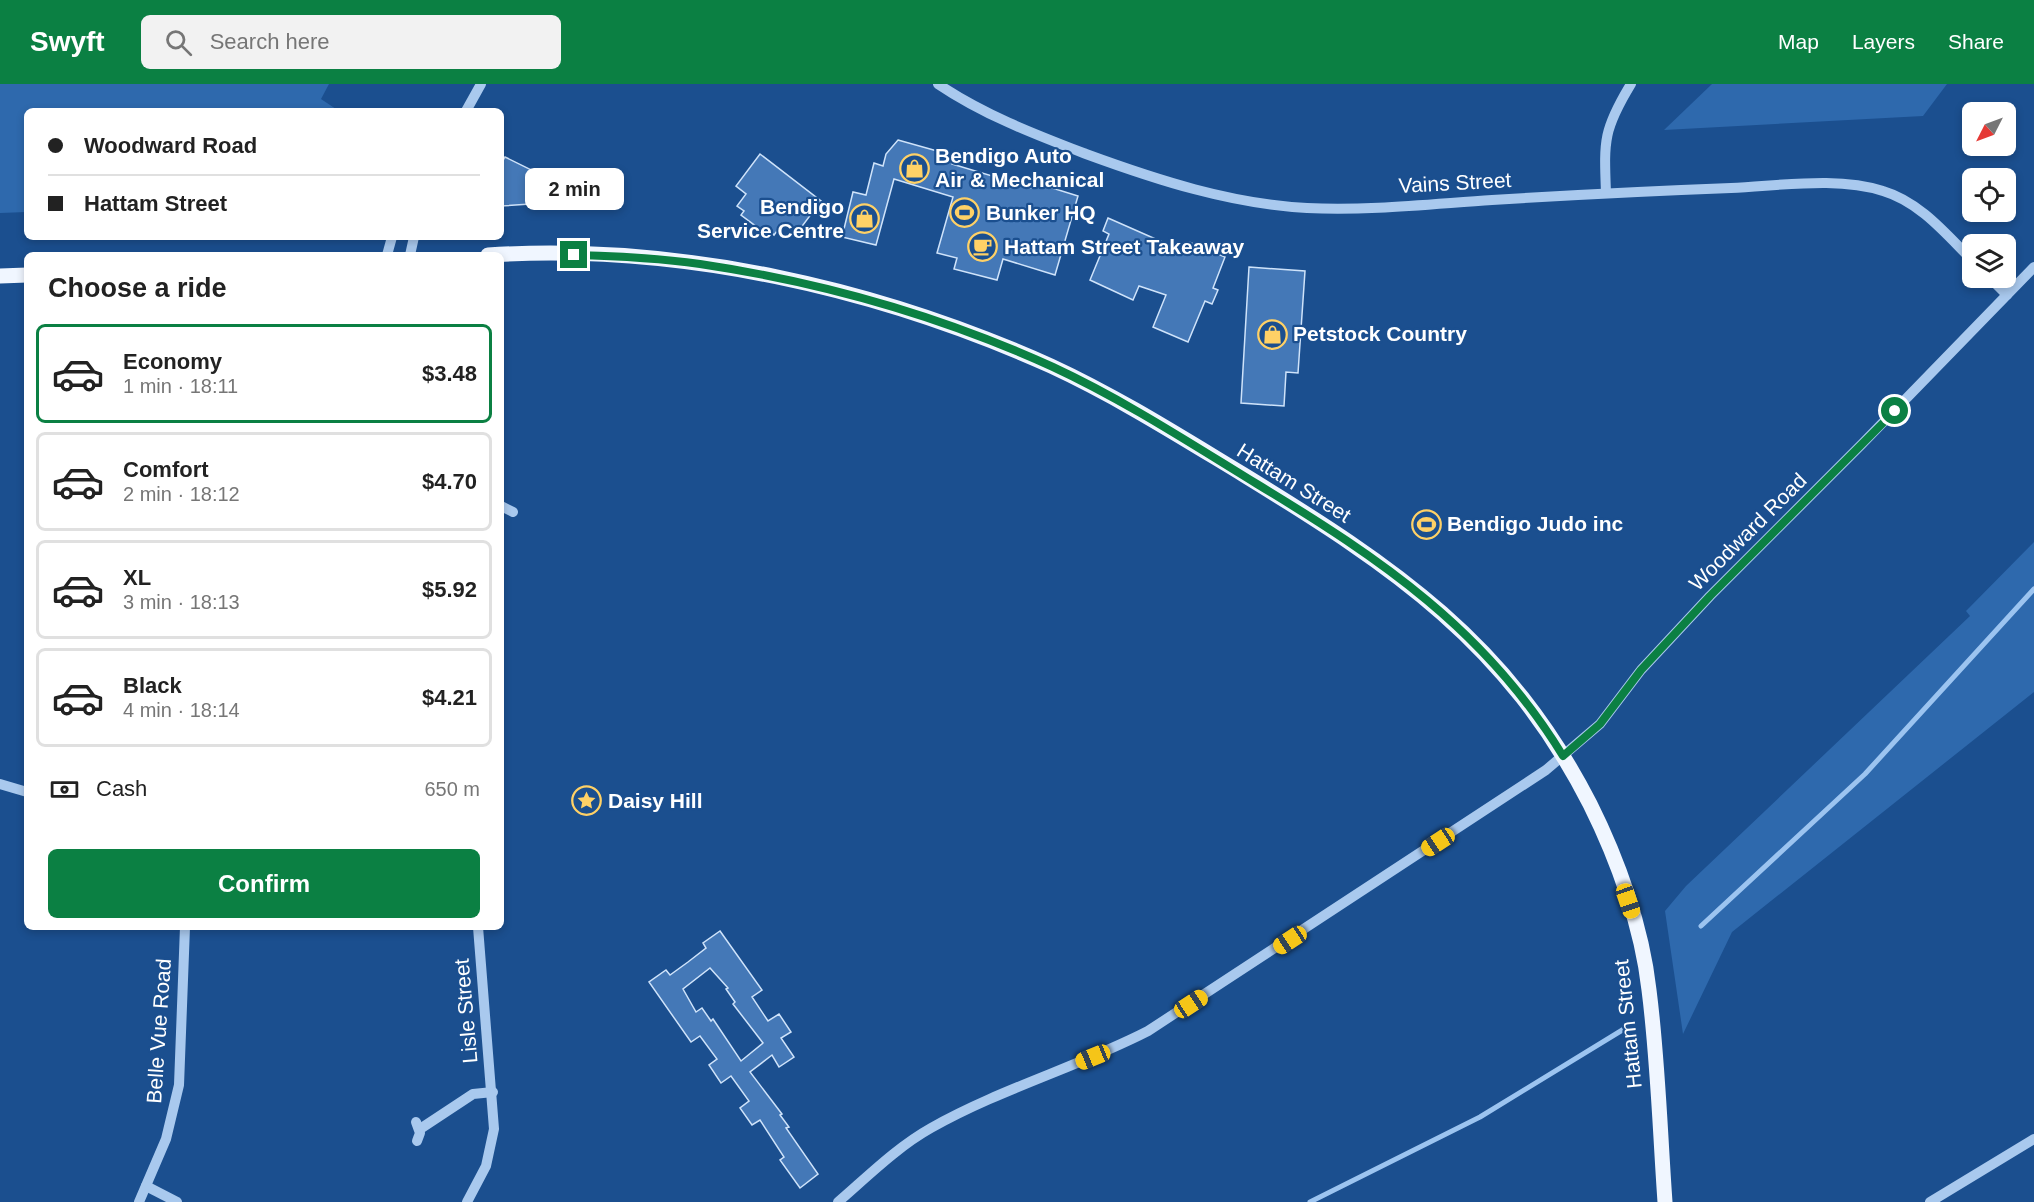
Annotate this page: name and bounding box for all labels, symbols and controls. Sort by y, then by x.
search box [141,15,561,69]
text: Swyft [30,26,105,57]
icon: search [162,26,195,59]
text: Search here [210,29,330,54]
text: Map [1778,30,1819,53]
text: Layers [1852,30,1915,53]
text: Share [1948,30,2004,53]
north arrow [1962,102,2016,156]
map controls [1962,102,2016,288]
text: Woodward Road [84,133,257,158]
place label: Bendigo Auto Air & Mechanical [935,144,1104,191]
shop icon: Bendigo Auto Air & Mechanical [898,152,930,184]
callout: 2 min [524,168,624,210]
street label: Vains Street [1398,168,1512,197]
button: locate [1962,168,2016,222]
text: 2 min [548,178,601,200]
text: Hattam Street [84,191,227,216]
place label: Bendigo Service Centre [697,195,844,242]
sports icon: Bunker HQ [949,197,981,229]
place label: Bunker HQ [986,201,1096,224]
shop icon: Bendigo Service Centre [849,203,881,235]
cafe icon: Hattam Street Takeaway [967,231,999,263]
button: layers [1962,234,2016,288]
place label: Hattam Street Takeaway [1004,235,1244,258]
route end [560,241,587,268]
text: Choose a ride [48,273,227,303]
shop icon: Petstock Country [1256,318,1288,350]
place label: Petstock Country [1293,322,1467,345]
icon: car [51,347,105,401]
text: Economy [123,349,222,374]
text: $3.48 [422,361,477,386]
text: 1 min · 18:11 [123,375,238,397]
route start [1881,397,1908,424]
street label: Hattam Street [1233,438,1355,527]
icon: car [51,455,105,509]
text: Comfort [123,457,209,482]
street label: Woodward Road [1684,468,1811,595]
text: $4.70 [422,469,477,494]
text: 2 min · 18:12 [123,483,240,505]
sports icon: Bendigo Judo inc [1410,508,1442,540]
place label: Bendigo Judo inc [1447,512,1623,535]
icon: car [51,563,105,617]
text: XL [123,565,151,590]
text: $5.92 [422,577,477,602]
text: 3 min · 18:13 [123,591,240,613]
icon: car [51,671,105,725]
text: Black [123,673,182,698]
text: $4.21 [422,685,477,710]
text: 4 min · 18:14 [123,699,240,721]
icon: cash [48,773,81,806]
text: Cash [96,776,147,801]
text: 650 m [424,778,480,800]
place icon: Daisy Hill [571,785,603,817]
place label: Daisy Hill [608,789,703,812]
car [1418,825,1458,859]
button: Confirm [48,849,480,918]
car [1614,881,1642,921]
car [1270,923,1310,957]
street label: Belle Vue Road [142,958,175,1104]
street label: Lisle Street [449,958,482,1064]
street label: Hattam Street [1609,958,1646,1090]
car [1171,987,1211,1021]
car [1073,1042,1113,1072]

